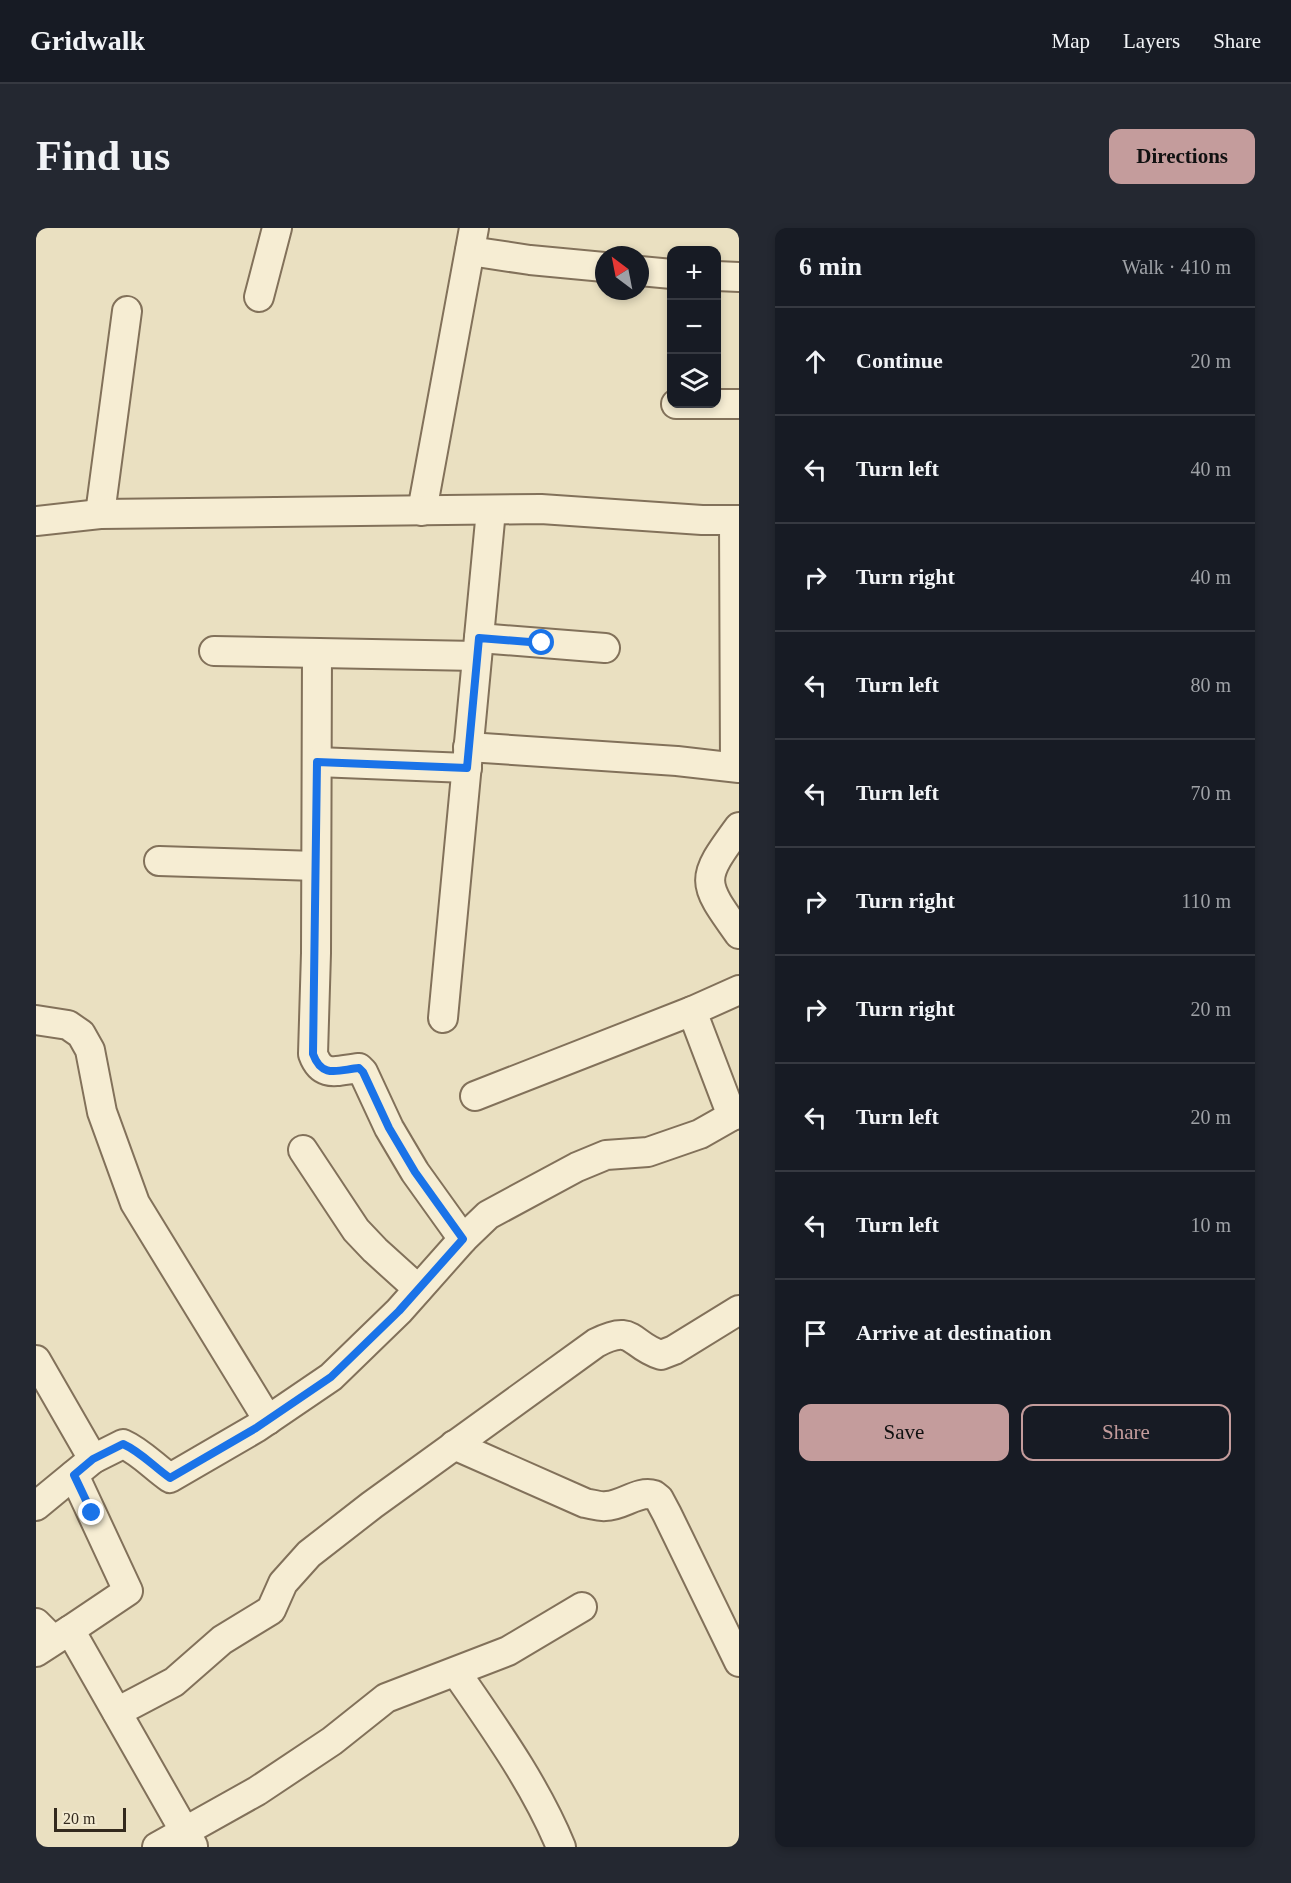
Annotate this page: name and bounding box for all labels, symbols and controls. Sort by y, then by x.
text: Gridwalk [30,25,145,56]
text: Map [1052,29,1090,53]
text: Layers [1123,29,1180,53]
text: Share [1213,29,1261,53]
button: Directions [1109,129,1255,184]
text: Find us [36,133,170,179]
north arrow [595,246,649,300]
map controls [667,246,721,408]
button: + [667,246,721,300]
text: 6 min [799,252,862,281]
text: Walk · 410 m [1122,256,1231,278]
button: − [667,300,721,354]
icon: ahead [799,345,832,378]
text: Continue [856,348,943,373]
text: 20 m [1190,350,1231,372]
button: layers [667,354,721,408]
icon: left [799,453,832,486]
text: Turn left [856,456,939,481]
text: 40 m [1190,458,1231,480]
icon: right [799,561,832,594]
text: Turn right [856,564,955,589]
text: 40 m [1190,566,1231,588]
route start [528,629,554,655]
icon: left [799,669,832,702]
text: Turn left [856,672,939,697]
text: 80 m [1190,674,1231,696]
icon: left [799,777,832,810]
text: Turn left [856,780,939,805]
text: 70 m [1190,782,1231,804]
icon: right [799,885,832,918]
text: Turn right [856,888,955,913]
text: 110 m [1181,890,1231,912]
icon: right [799,993,832,1026]
text: Turn right [856,996,955,1021]
text: 20 m [1190,998,1231,1020]
icon: left [799,1101,832,1134]
text: Turn left [856,1104,939,1129]
text: 20 m [1190,1106,1231,1128]
icon: left [799,1209,832,1242]
text: Turn left [856,1212,939,1237]
text: 10 m [1190,1214,1231,1236]
icon: arrive [799,1317,832,1350]
text: Arrive at destination [856,1320,1052,1345]
button: Save [799,1404,1009,1461]
button: Share [1021,1404,1231,1461]
route end [78,1499,104,1525]
scale bar [54,1805,126,1832]
text: 20 m [63,1810,95,1827]

